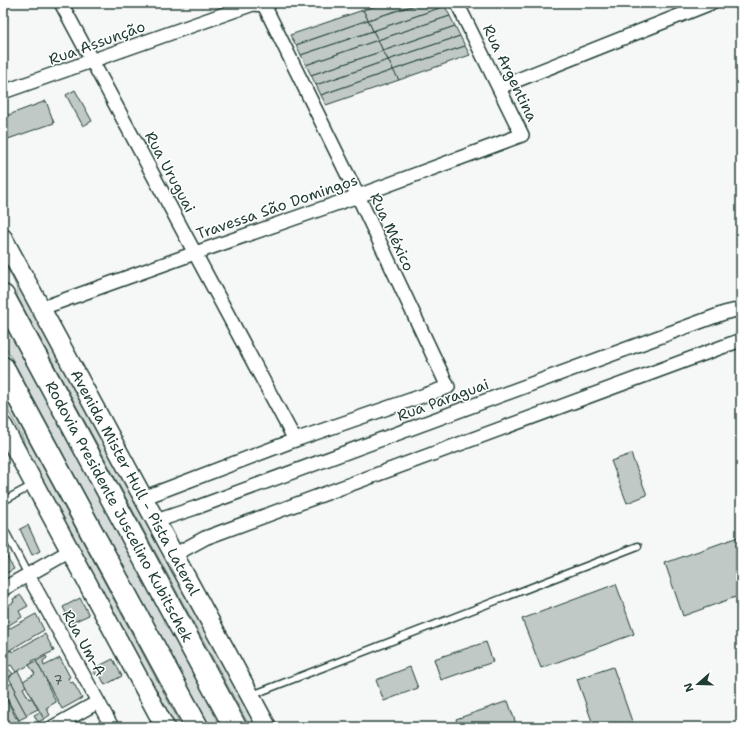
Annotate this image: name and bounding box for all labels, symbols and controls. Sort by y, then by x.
street label: Rua Assunção [46,16,148,70]
street label: Rua Argentina [478,21,542,125]
street label: Rua Uruguai [140,128,200,216]
street label: Travessa São Domingos [194,170,360,244]
street label: Rua México [365,190,419,274]
street label: Avenida Mister Hull - Pista Lateral [66,366,204,600]
street label: Rua Paraguai [394,374,492,426]
street label: Rodovia Presidente Juscelino Kubitschek [41,378,198,646]
street label: Rua Um-A [58,606,110,680]
north arrow [678,664,718,704]
house number: 7 [53,672,63,689]
text: N [680,680,698,694]

